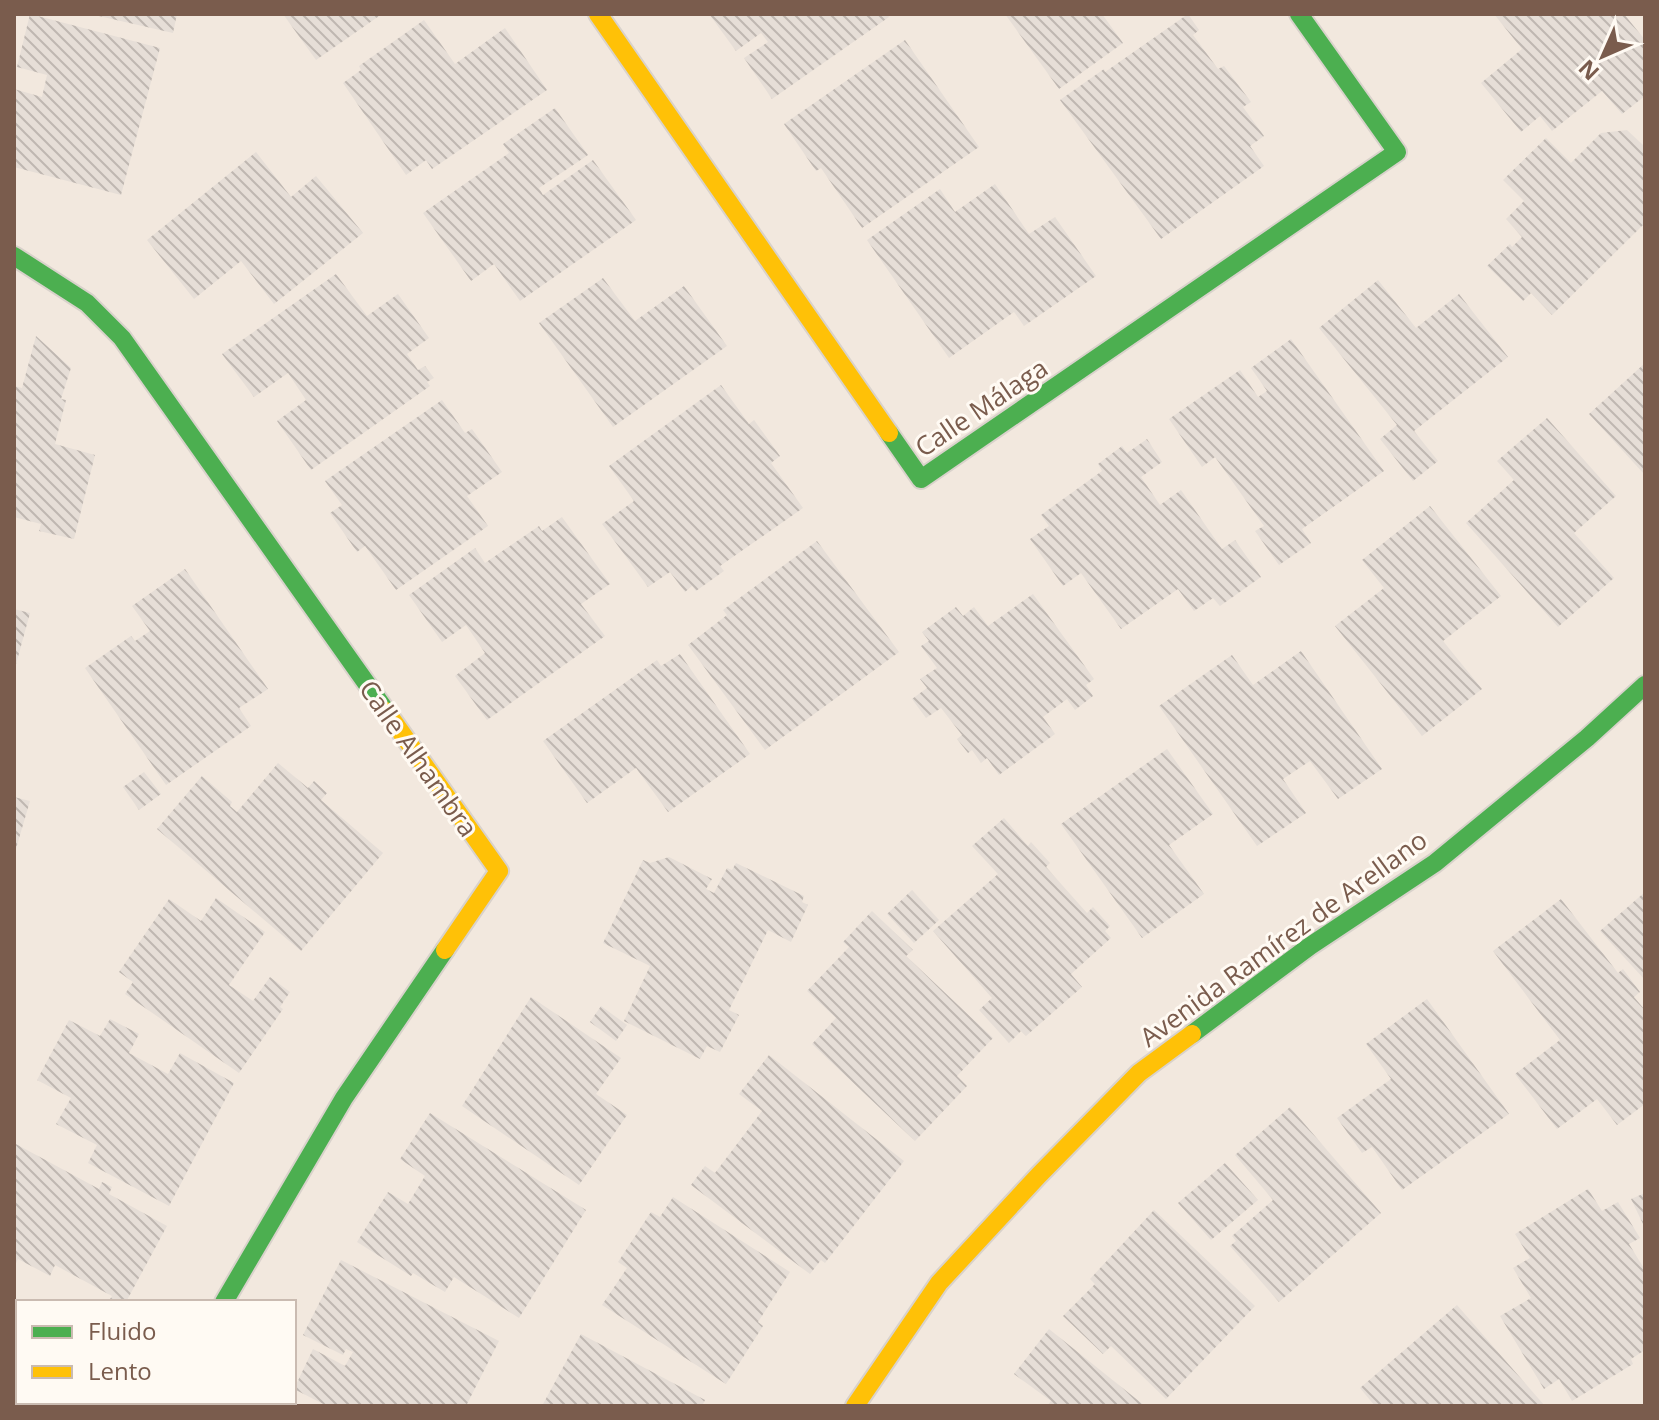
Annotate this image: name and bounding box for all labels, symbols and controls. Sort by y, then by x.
north arrow [1563,16,1643,96]
text: N [1571,54,1605,88]
street label: Calle Málaga [908,349,1054,465]
street label: Calle Alhambra [352,672,486,844]
street label: Avenida Ramírez de Arellano [1132,821,1434,1055]
legend [16,1300,296,1404]
text: Fluido [88,1314,156,1347]
text: Lento [88,1354,152,1387]

